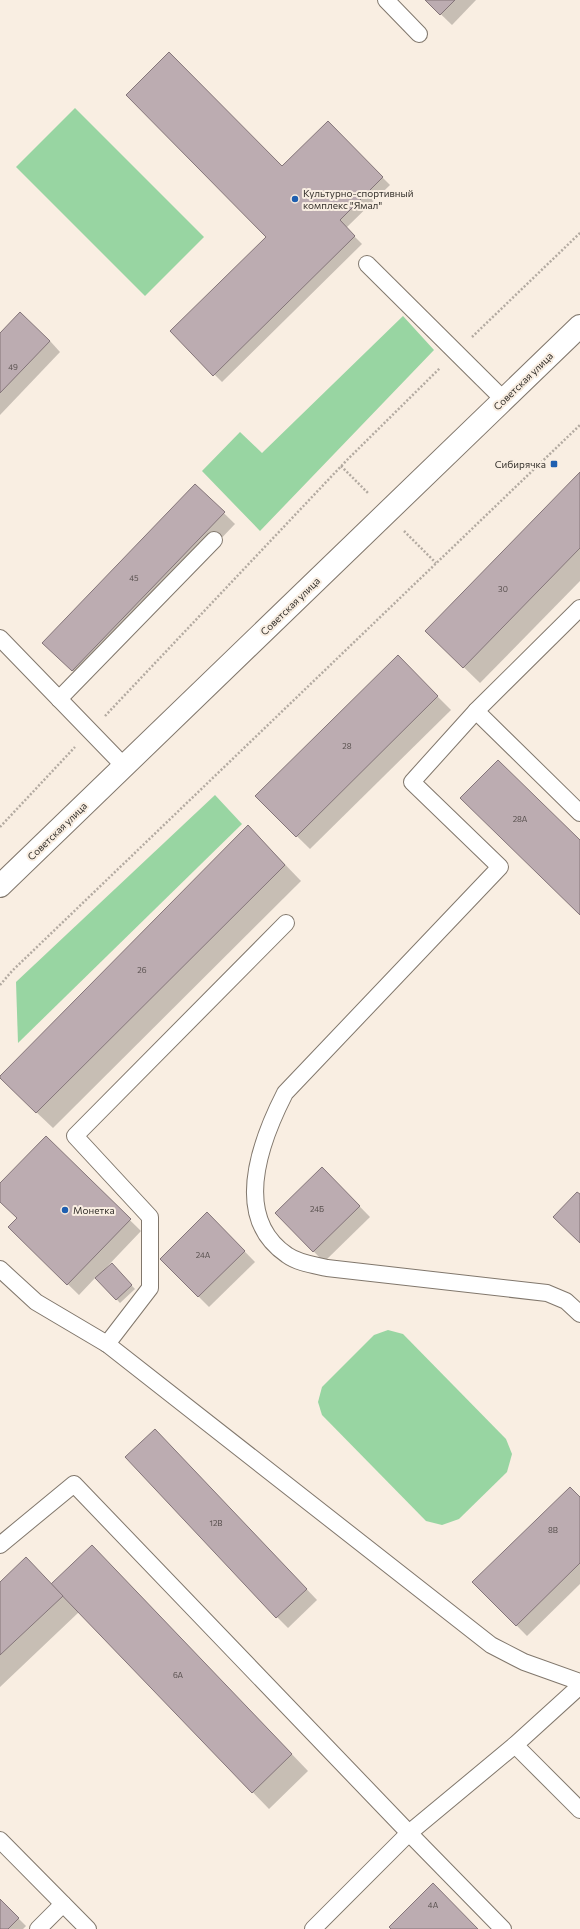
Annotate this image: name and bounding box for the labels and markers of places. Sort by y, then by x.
place label: Культурно-спортивный комплекс "Ямал" [303,187,413,211]
marker: Культурно-спортивный комплекс "Ямал" [290,194,300,204]
place label: Сибирячка [495,458,546,470]
marker: Сибирячка [549,459,559,469]
place label: Монетка [73,1204,115,1216]
marker: Монетка [60,1205,70,1215]

